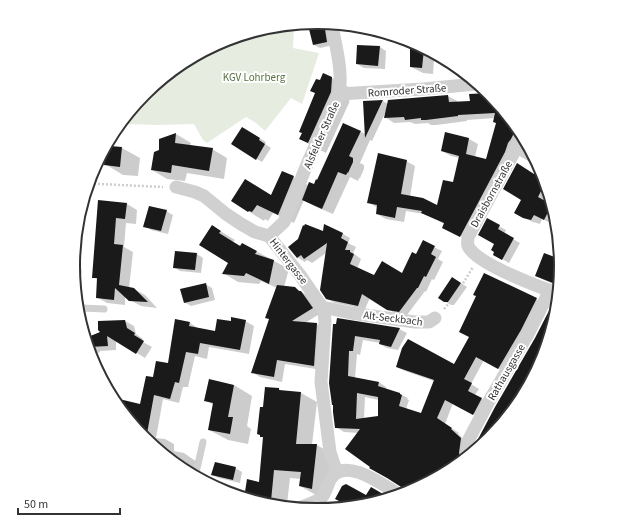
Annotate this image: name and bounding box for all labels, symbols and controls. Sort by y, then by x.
park label: KGV Lohrberg [223,70,286,85]
street label: Romroder Straße [367,80,447,101]
street label: Alsfelder Straße [300,99,343,171]
street label: Draisbornstraße [467,158,516,230]
street label: Hintergasse [266,235,312,288]
street label: Alt-Seckbach [362,307,423,330]
street label: Rathausgasse [484,341,529,403]
scale bar [18,490,120,516]
text: 50 m [24,496,48,513]

